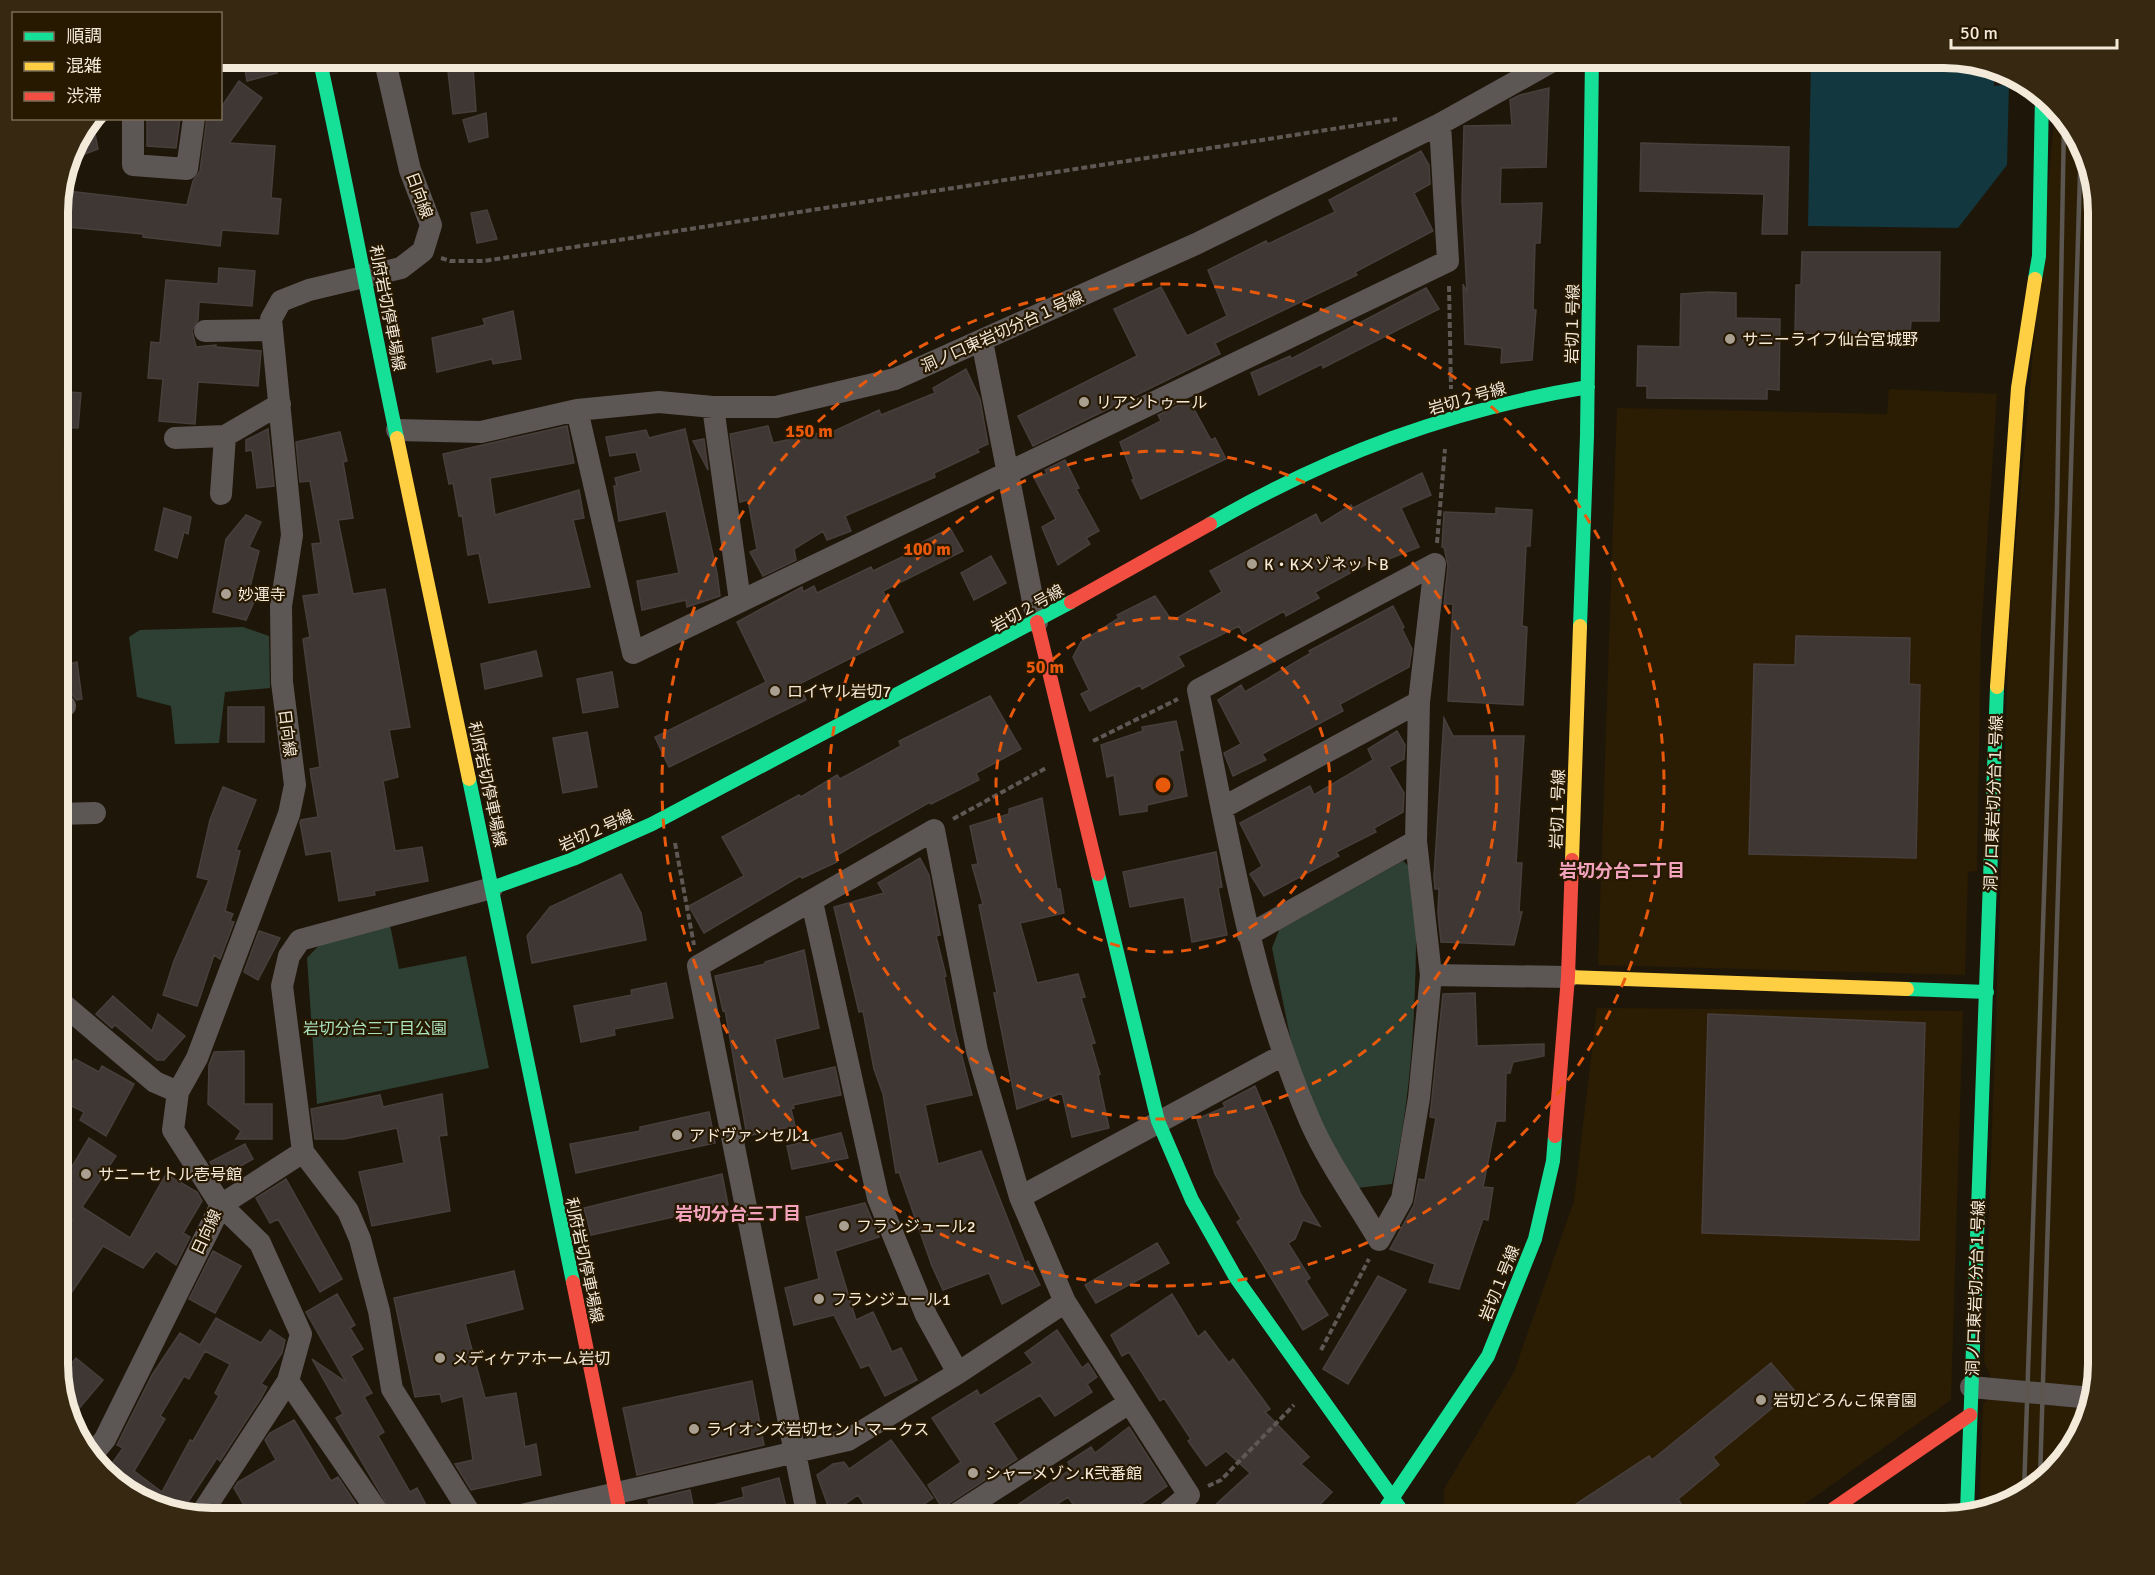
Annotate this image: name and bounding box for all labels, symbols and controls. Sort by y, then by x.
legend [12,12,222,120]
scale bar [1951,12,2118,50]
text: 50 m [1960,22,1998,44]
text: 順調 [66,25,102,47]
text: 混雑 [66,55,102,77]
text: 渋滞 [66,85,102,107]
street label: 日向線 [401,169,437,221]
street label: 利府岩切停車場線 [365,243,409,373]
street label: 岩切１号線 [1562,284,1584,364]
street label: 洞ノ口東岩切分台１号線 [918,287,1087,377]
place label: サニーライフ仙台宮城野 [1742,330,1918,350]
marker: サニーライフ仙台宮城野 [1723,332,1737,346]
street label: 岩切２号線 [1426,378,1508,420]
place label: リアントゥール [1096,393,1207,413]
marker: リアントゥール [1077,395,1091,409]
text: 150 m [785,420,833,442]
text: 100 m [903,538,951,560]
place label: K・KメゾネットB [1264,555,1389,575]
marker: K・KメゾネットB [1245,557,1259,571]
street label: 岩切２号線 [988,581,1067,637]
place label: 妙運寺 [238,585,286,605]
marker: 妙運寺 [219,587,233,601]
text: 50 m [1026,656,1064,678]
place label: ロイヤル岩切7 [787,682,891,702]
marker: ロイヤル岩切7 [768,684,782,698]
street label: 日向線 [274,708,300,758]
street label: 洞ノ口東岩切分台１号線 [1981,715,2007,891]
street label: 利府岩切停車場線 [464,720,510,849]
street label: 岩切１号線 [1547,769,1569,849]
centre of rings [1153,775,1173,795]
street label: 岩切２号線 [556,806,637,856]
district label: 岩切分台二丁目 [1559,860,1685,882]
park label: 岩切分台三丁目公園 [303,1019,447,1039]
place label: アドヴァンセル1 [689,1126,810,1146]
marker: アドヴァンセル1 [670,1128,684,1142]
place label: サニーセトル壱号館 [98,1165,242,1185]
marker: サニーセトル壱号館 [79,1167,93,1181]
street label: 利府岩切停車場線 [561,1196,607,1325]
street label: 洞ノ口東岩切分台１号線 [1963,1200,1989,1376]
district label: 岩切分台三丁目 [675,1203,801,1225]
street label: 日向線 [188,1206,226,1258]
place label: フランジュール2 [856,1217,976,1237]
marker: フランジュール2 [837,1219,851,1233]
street label: 岩切１号線 [1476,1243,1524,1324]
place label: フランジュール1 [831,1290,951,1310]
marker: フランジュール1 [812,1292,826,1306]
place label: メディケアホーム岩切 [452,1349,610,1369]
marker: メディケアホーム岩切 [433,1351,447,1365]
place label: 岩切どろんこ保育園 [1773,1391,1917,1411]
marker: 岩切どろんこ保育園 [1754,1393,1768,1407]
place label: ライオンズ岩切セントマークス [706,1420,929,1440]
marker: ライオンズ岩切セントマークス [687,1422,701,1436]
place label: シャーメゾン.K弐番館 [985,1464,1142,1484]
marker: シャーメゾン.K弐番館 [966,1466,980,1480]

